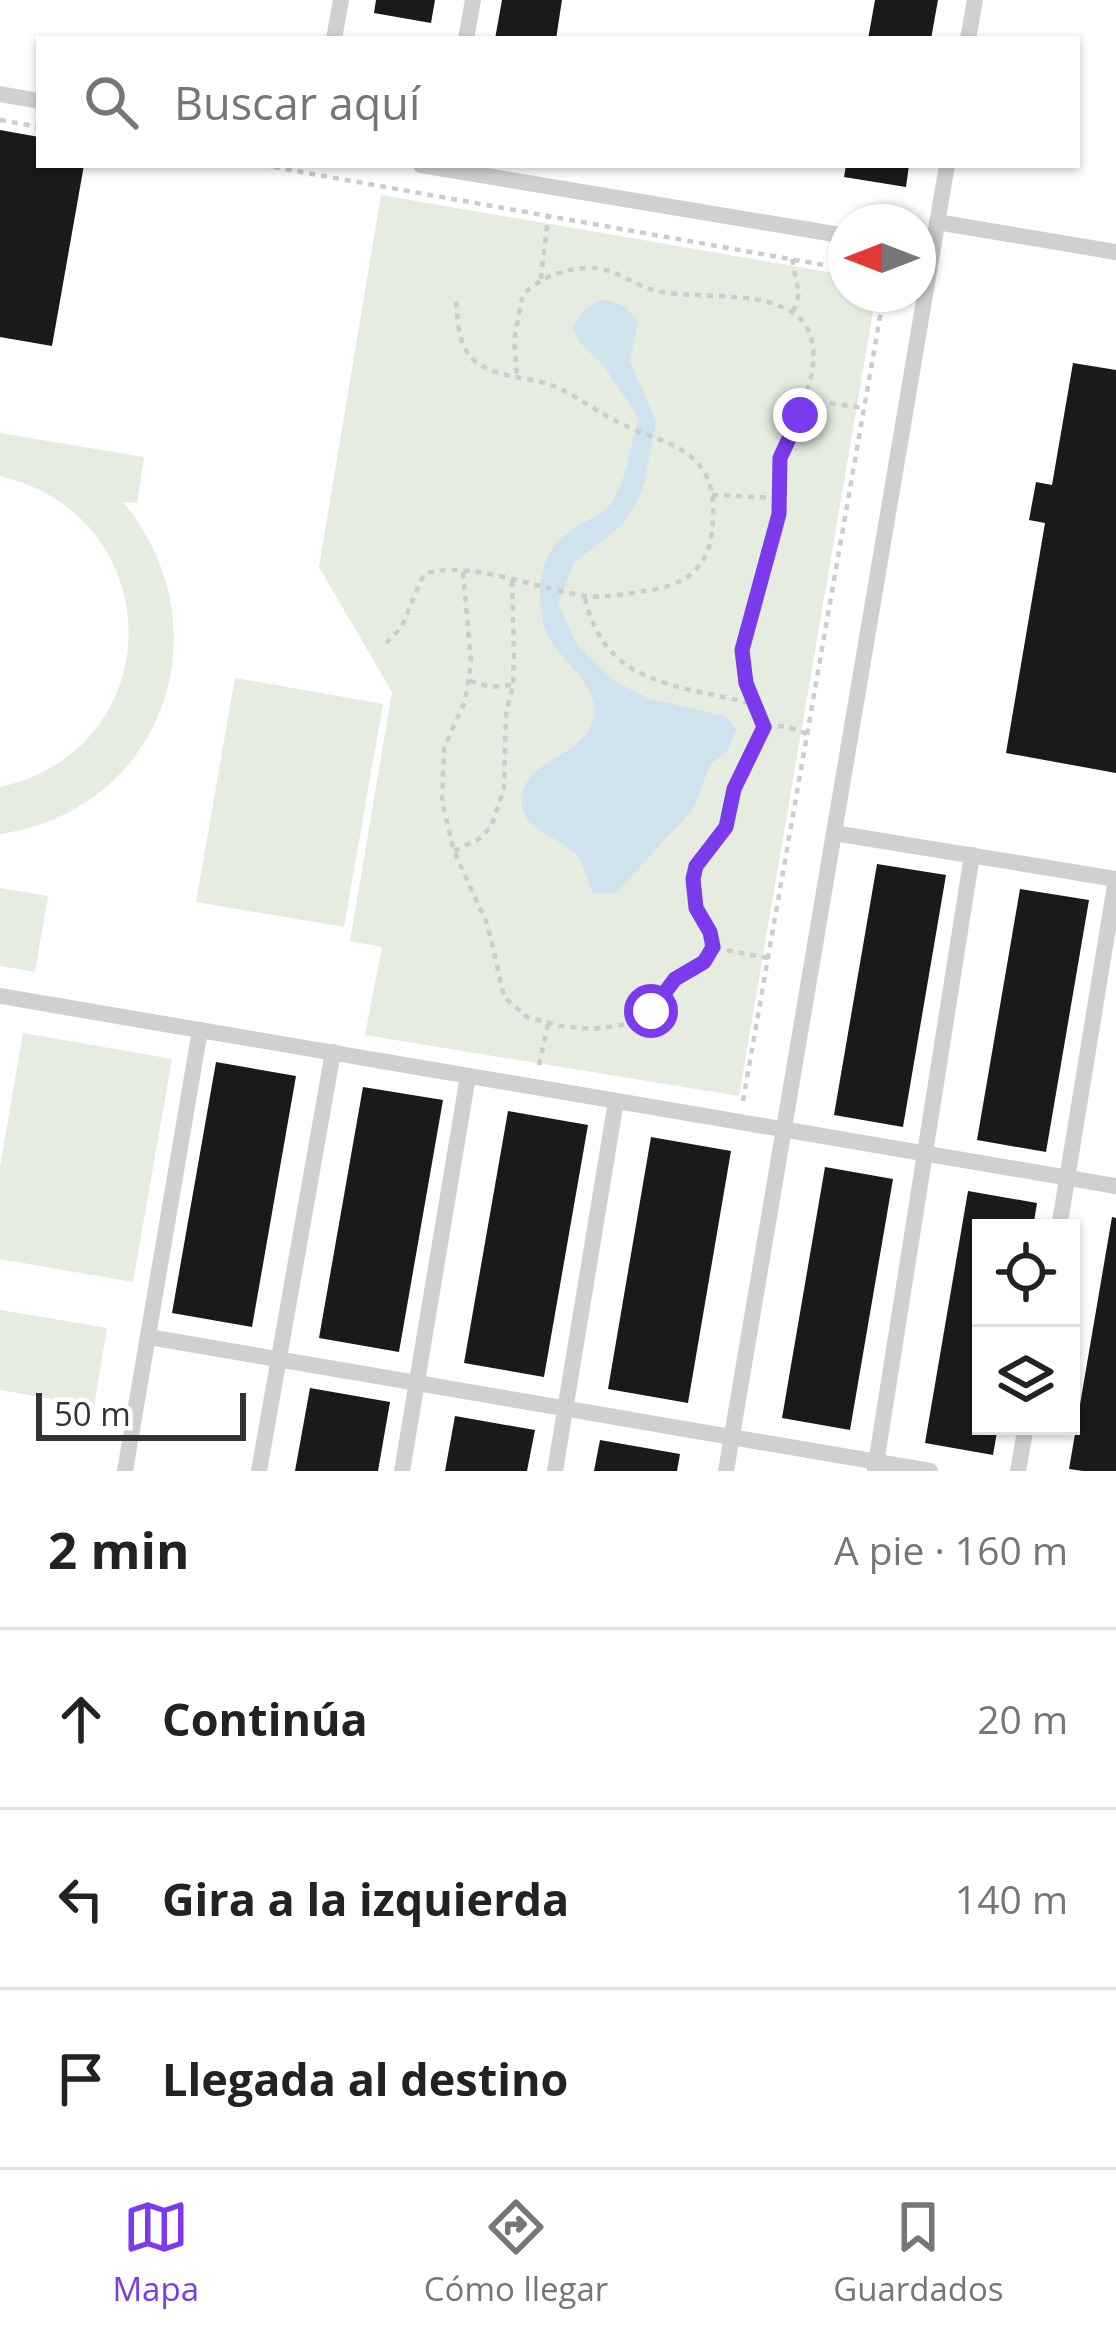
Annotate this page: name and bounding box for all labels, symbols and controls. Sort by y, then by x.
search box [36,36,1080,168]
icon: search [78,69,144,135]
text: Buscar aquí [174,72,420,133]
north arrow [828,204,936,312]
route end [773,388,827,442]
route start [624,984,678,1038]
map controls [972,1219,1080,1435]
button: locate [972,1219,1080,1327]
button: layers [972,1327,1080,1435]
scale bar [36,1387,246,1440]
text: 50 m [54,1391,131,1436]
text: 2 min [48,1514,190,1584]
text: A pie · 160 m [834,1523,1068,1576]
icon: ahead [48,1686,114,1752]
text: Continúa [162,1688,368,1749]
text: 20 m [977,1692,1068,1745]
icon: left [48,1866,114,1932]
text: Gira a la izquierda [162,1868,569,1929]
text: 140 m [955,1872,1068,1925]
icon: arrive [48,2046,114,2112]
text: Llegada al destino [162,2048,568,2109]
tab: Mapa [112,2194,199,2311]
tab: Cómo llegar [424,2194,608,2311]
tab: Guardados [833,2194,1004,2311]

